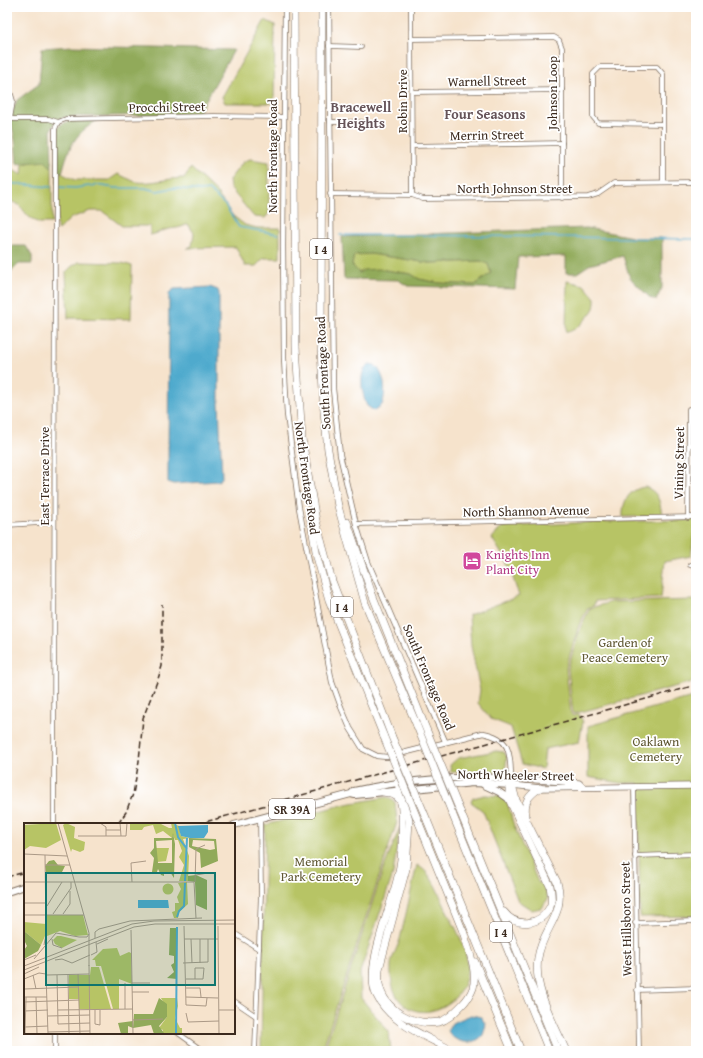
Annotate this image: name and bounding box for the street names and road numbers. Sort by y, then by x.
street label: Johnson Loop [543,56,562,132]
street label: Robin Drive [393,69,412,133]
street label: Warnell Street [448,71,527,91]
street label: Procchi Street [128,97,206,117]
street label: North Frontage Road [263,99,282,213]
street label: Merrin Street [450,125,525,145]
street label: North Johnson Street [457,179,573,198]
road number: I 4 [310,239,332,259]
street label: South Frontage Road [311,316,335,430]
street label: North Frontage Road [290,420,324,536]
street label: Vining Street [669,426,689,499]
street label: East Terrace Drive [35,427,54,525]
street label: North Shannon Avenue [463,500,589,522]
road number: I 4 [331,597,353,617]
street label: South Frontage Road [398,621,460,733]
street label: North Wheeler Street [458,764,575,786]
road number: SR 39A [269,799,315,819]
street label: West Hillsboro Street [615,861,637,977]
road number: I 4 [490,922,512,942]

